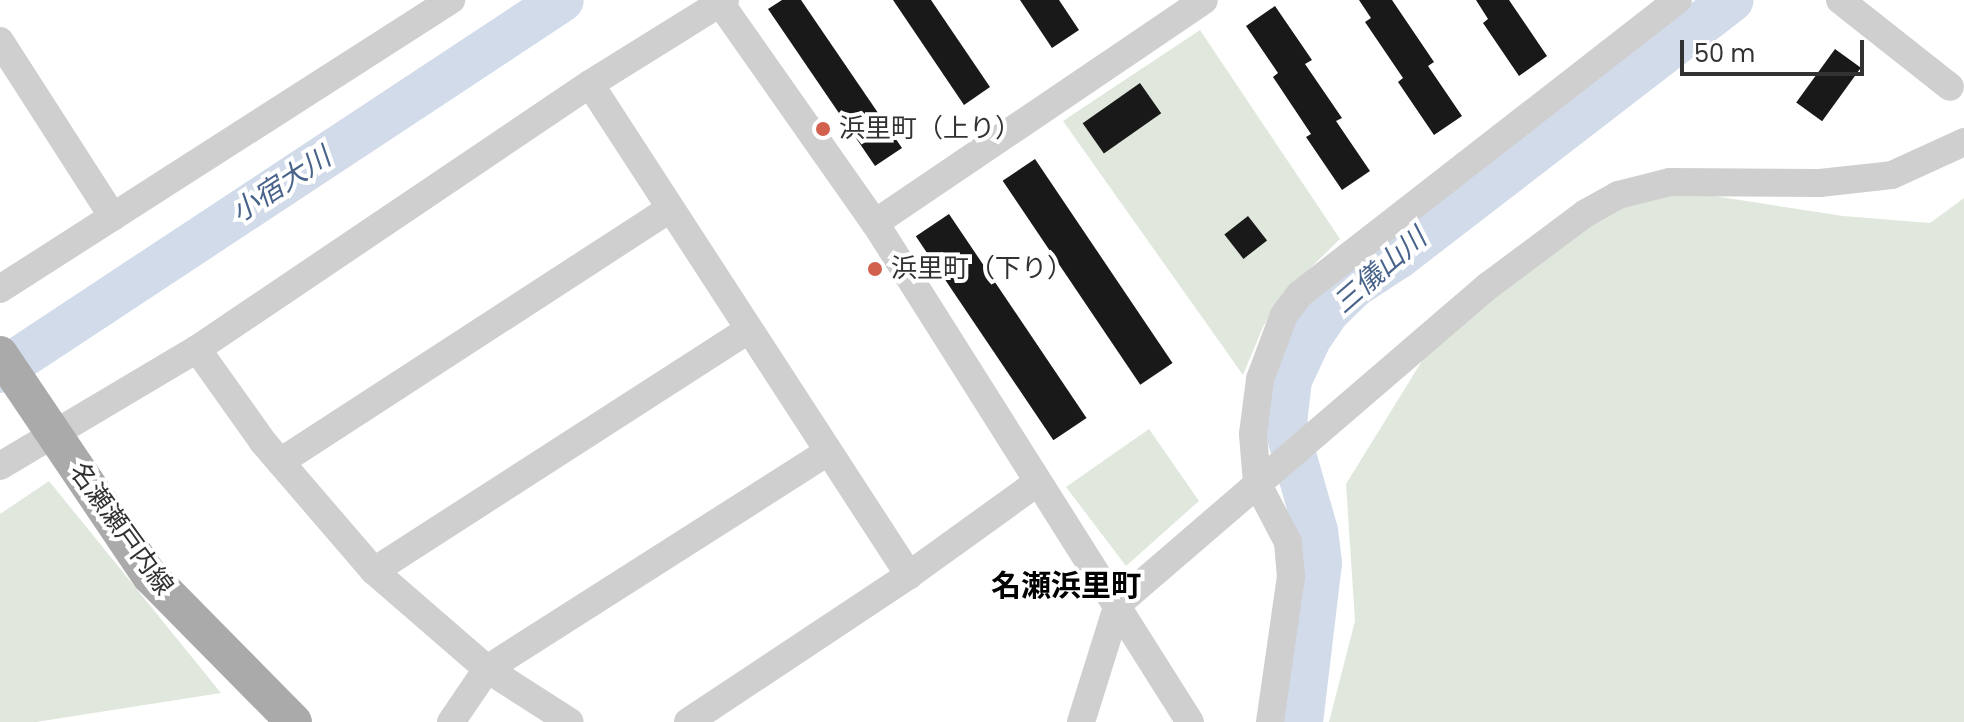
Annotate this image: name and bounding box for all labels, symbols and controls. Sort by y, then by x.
scale bar [1684,24,1868,74]
text: 50 m [1694,37,1755,70]
place label: 浜里町（上り） [839,113,1021,145]
marker: 浜里町（上り） [814,120,832,138]
water label: 小宿大川 [225,140,337,230]
water label: 三儀山川 [1327,222,1433,320]
place label: 浜里町（下り） [891,253,1073,285]
marker: 浜里町（下り） [866,260,884,278]
street label: 名瀬瀬戸内線 [63,457,179,601]
district label: 名瀬浜里町 [991,568,1141,604]

